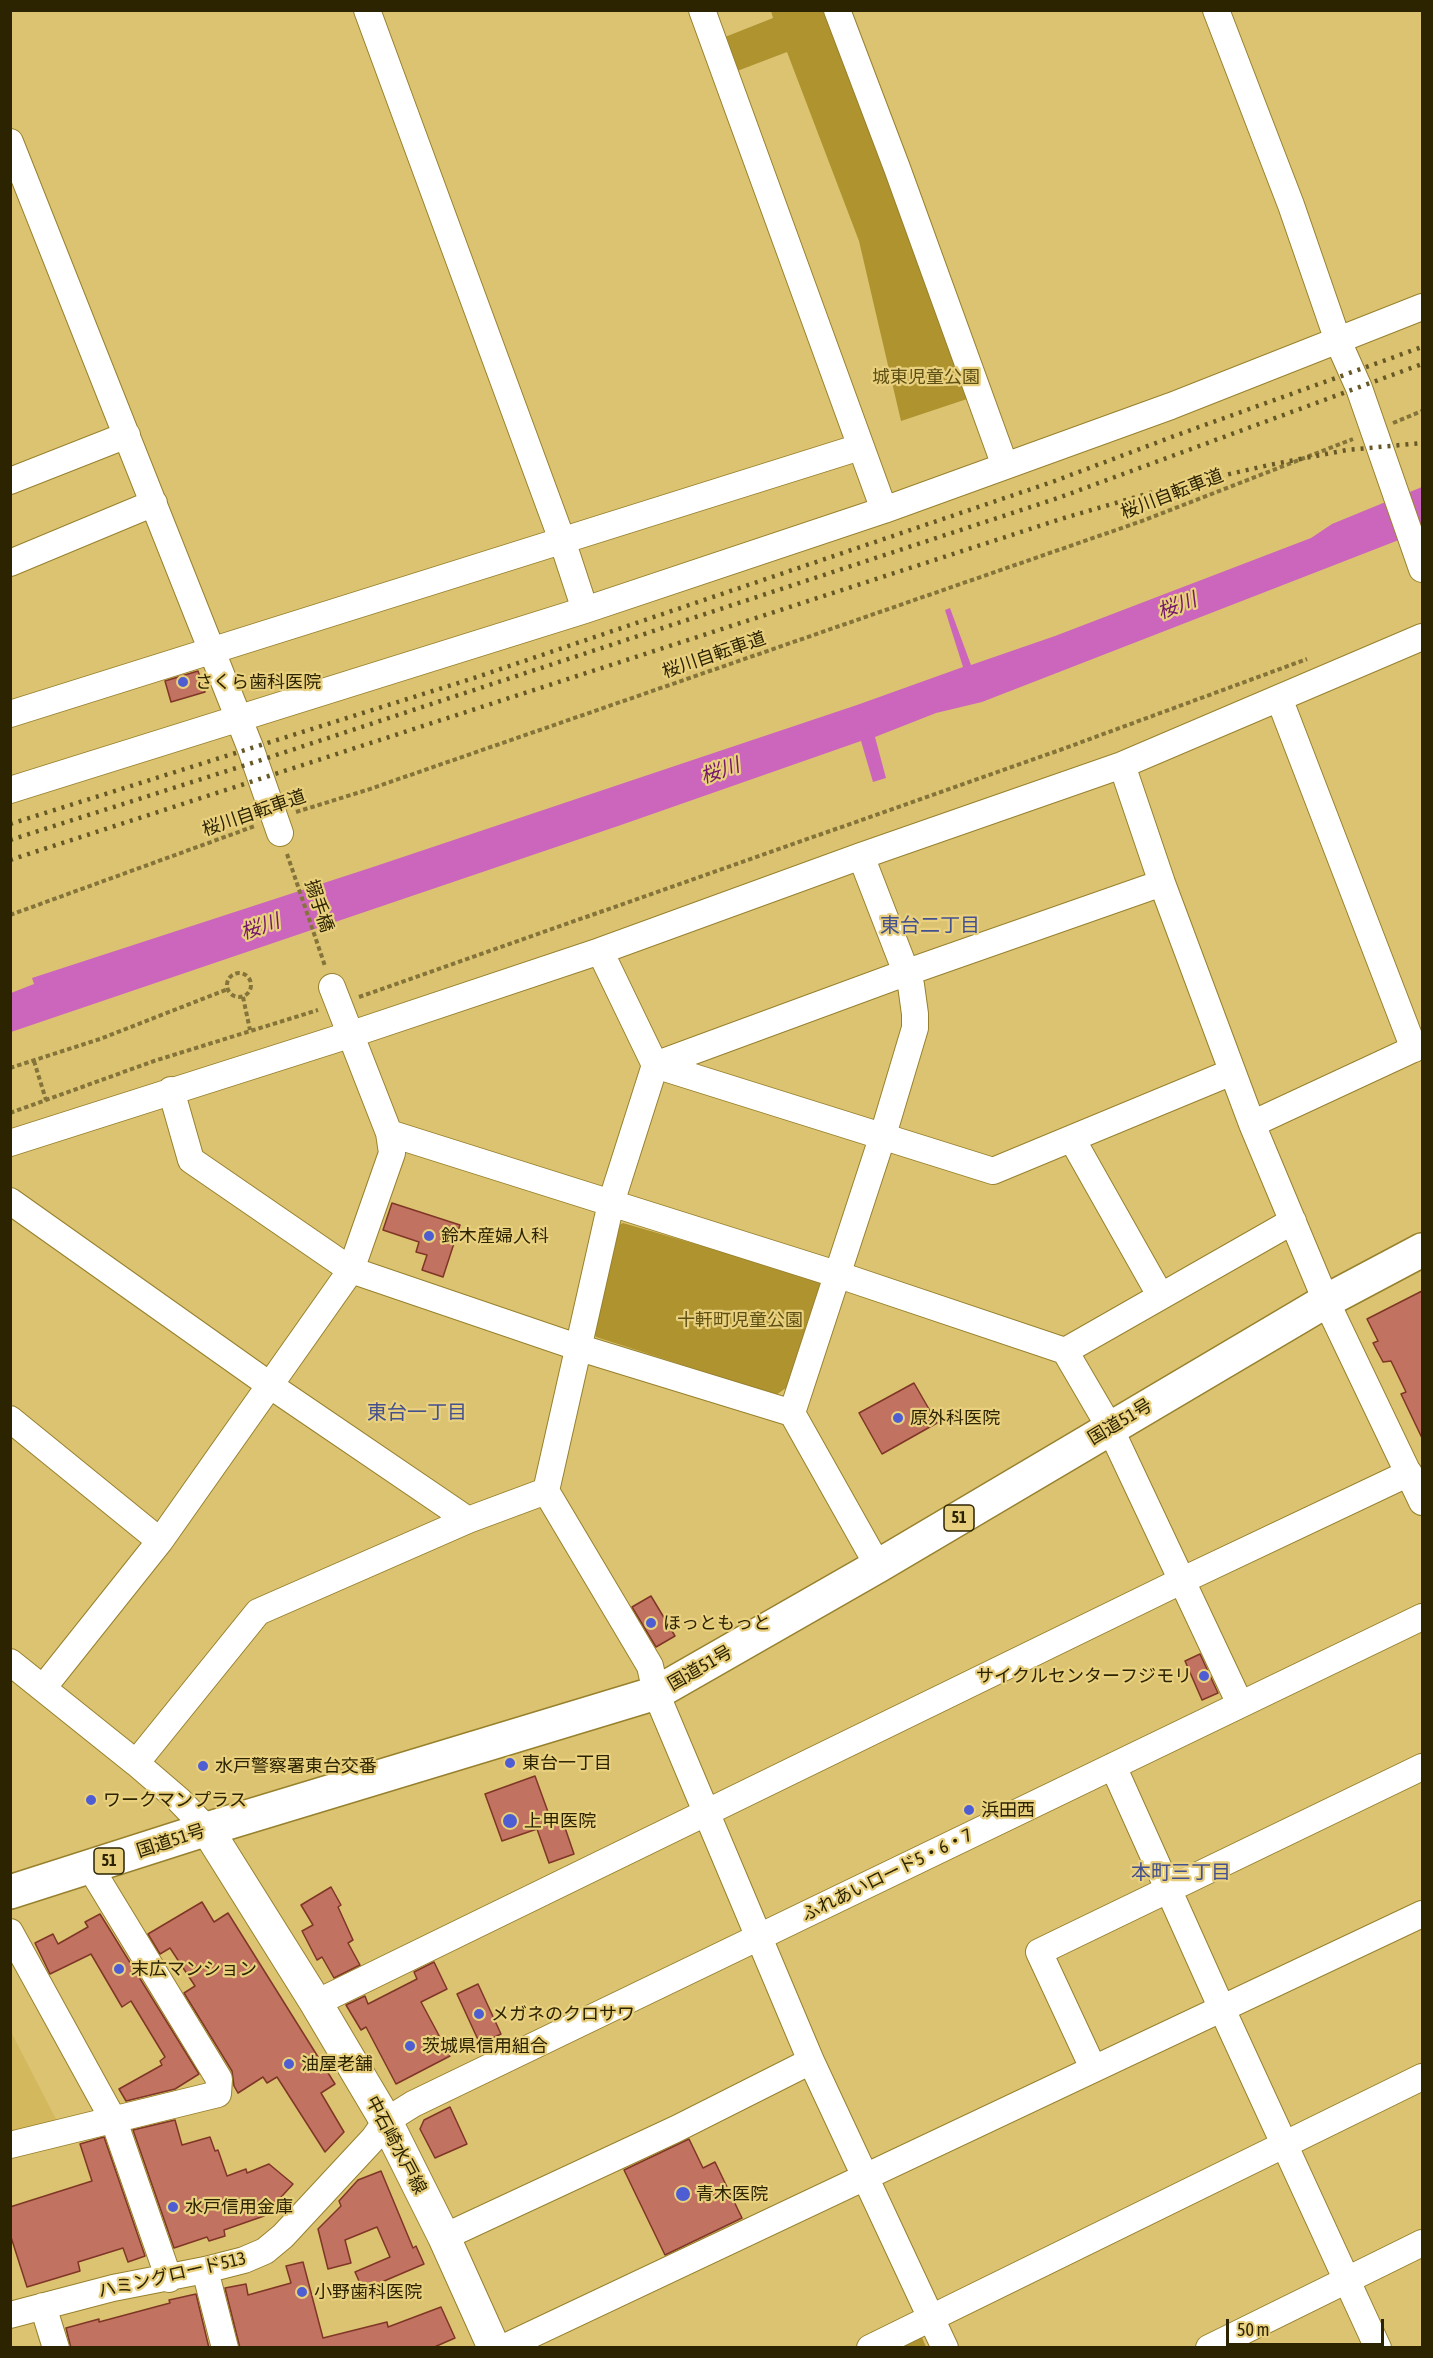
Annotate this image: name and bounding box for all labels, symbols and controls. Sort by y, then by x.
park label: 城東児童公園 [872,366,980,388]
street label: 桜川自転車道 [1118,465,1226,523]
water label: 桜川 [1154,588,1200,624]
street label: 桜川自転車道 [659,627,769,683]
place label: さくら歯科医院 [195,671,321,693]
marker: さくら歯科医院 [176,675,190,689]
water label: 桜川 [697,753,743,789]
street label: 桜川自転車道 [199,785,309,841]
street label: 搦手橋 [300,877,338,935]
water label: 桜川 [237,909,283,945]
district label: 東台二丁目 [880,914,980,938]
place label: 鈴木産婦人科 [441,1225,549,1247]
marker: 鈴木産婦人科 [422,1229,436,1243]
park label: 十軒町児童公園 [677,1309,803,1331]
street label: 国道51号 [1084,1394,1156,1450]
district label: 東台一丁目 [367,1401,467,1425]
place label: 原外科医院 [910,1407,1000,1429]
marker: 原外科医院 [891,1411,905,1425]
road number: 51 [944,1505,974,1531]
place label: ほっともっと [663,1612,771,1634]
marker: ほっともっと [644,1616,658,1630]
street label: 国道51号 [664,1641,736,1695]
place label: サイクルセンターフジモリ [976,1665,1192,1687]
marker: サイクルセンターフジモリ [1197,1669,1211,1683]
place label: 東台一丁目 [522,1752,612,1774]
place label: 水戸警察署東台交番 [215,1755,377,1777]
marker: 東台一丁目 [503,1756,517,1770]
marker: 水戸警察署東台交番 [196,1759,210,1773]
place label: ワークマンプラス [103,1789,247,1811]
marker: ワークマンプラス [84,1793,98,1807]
place label: 浜田西 [981,1799,1035,1821]
marker: 浜田西 [962,1803,976,1817]
place label: 上甲医院 [524,1810,596,1832]
marker: 上甲医院 [501,1812,519,1830]
street label: 国道51号 [134,1820,208,1862]
street label: ふれあいロード5・6・7 [798,1824,976,1926]
road number: 51 [94,1848,124,1874]
district label: 本町三丁目 [1131,1861,1231,1885]
place label: 末広マンション [131,1958,257,1980]
marker: 末広マンション [112,1962,126,1976]
place label: メガネのクロサワ [491,2003,635,2025]
marker: メガネのクロサワ [472,2007,486,2021]
place label: 茨城県信用組合 [422,2035,548,2057]
marker: 茨城県信用組合 [403,2039,417,2053]
place label: 油屋老舗 [301,2053,373,2075]
marker: 油屋老舗 [282,2057,296,2071]
street label: 中石崎水戸線 [361,2092,431,2198]
place label: 青木医院 [696,2183,768,2205]
marker: 青木医院 [674,2185,692,2203]
place label: 水戸信用金庫 [185,2196,293,2218]
marker: 水戸信用金庫 [166,2200,180,2214]
street label: ハミングロード513 [96,2247,248,2303]
place label: 小野歯科医院 [314,2281,422,2303]
marker: 小野歯科医院 [295,2285,309,2299]
scale bar [1229,2307,1386,2345]
text: 50 m [1237,2319,1269,2340]

